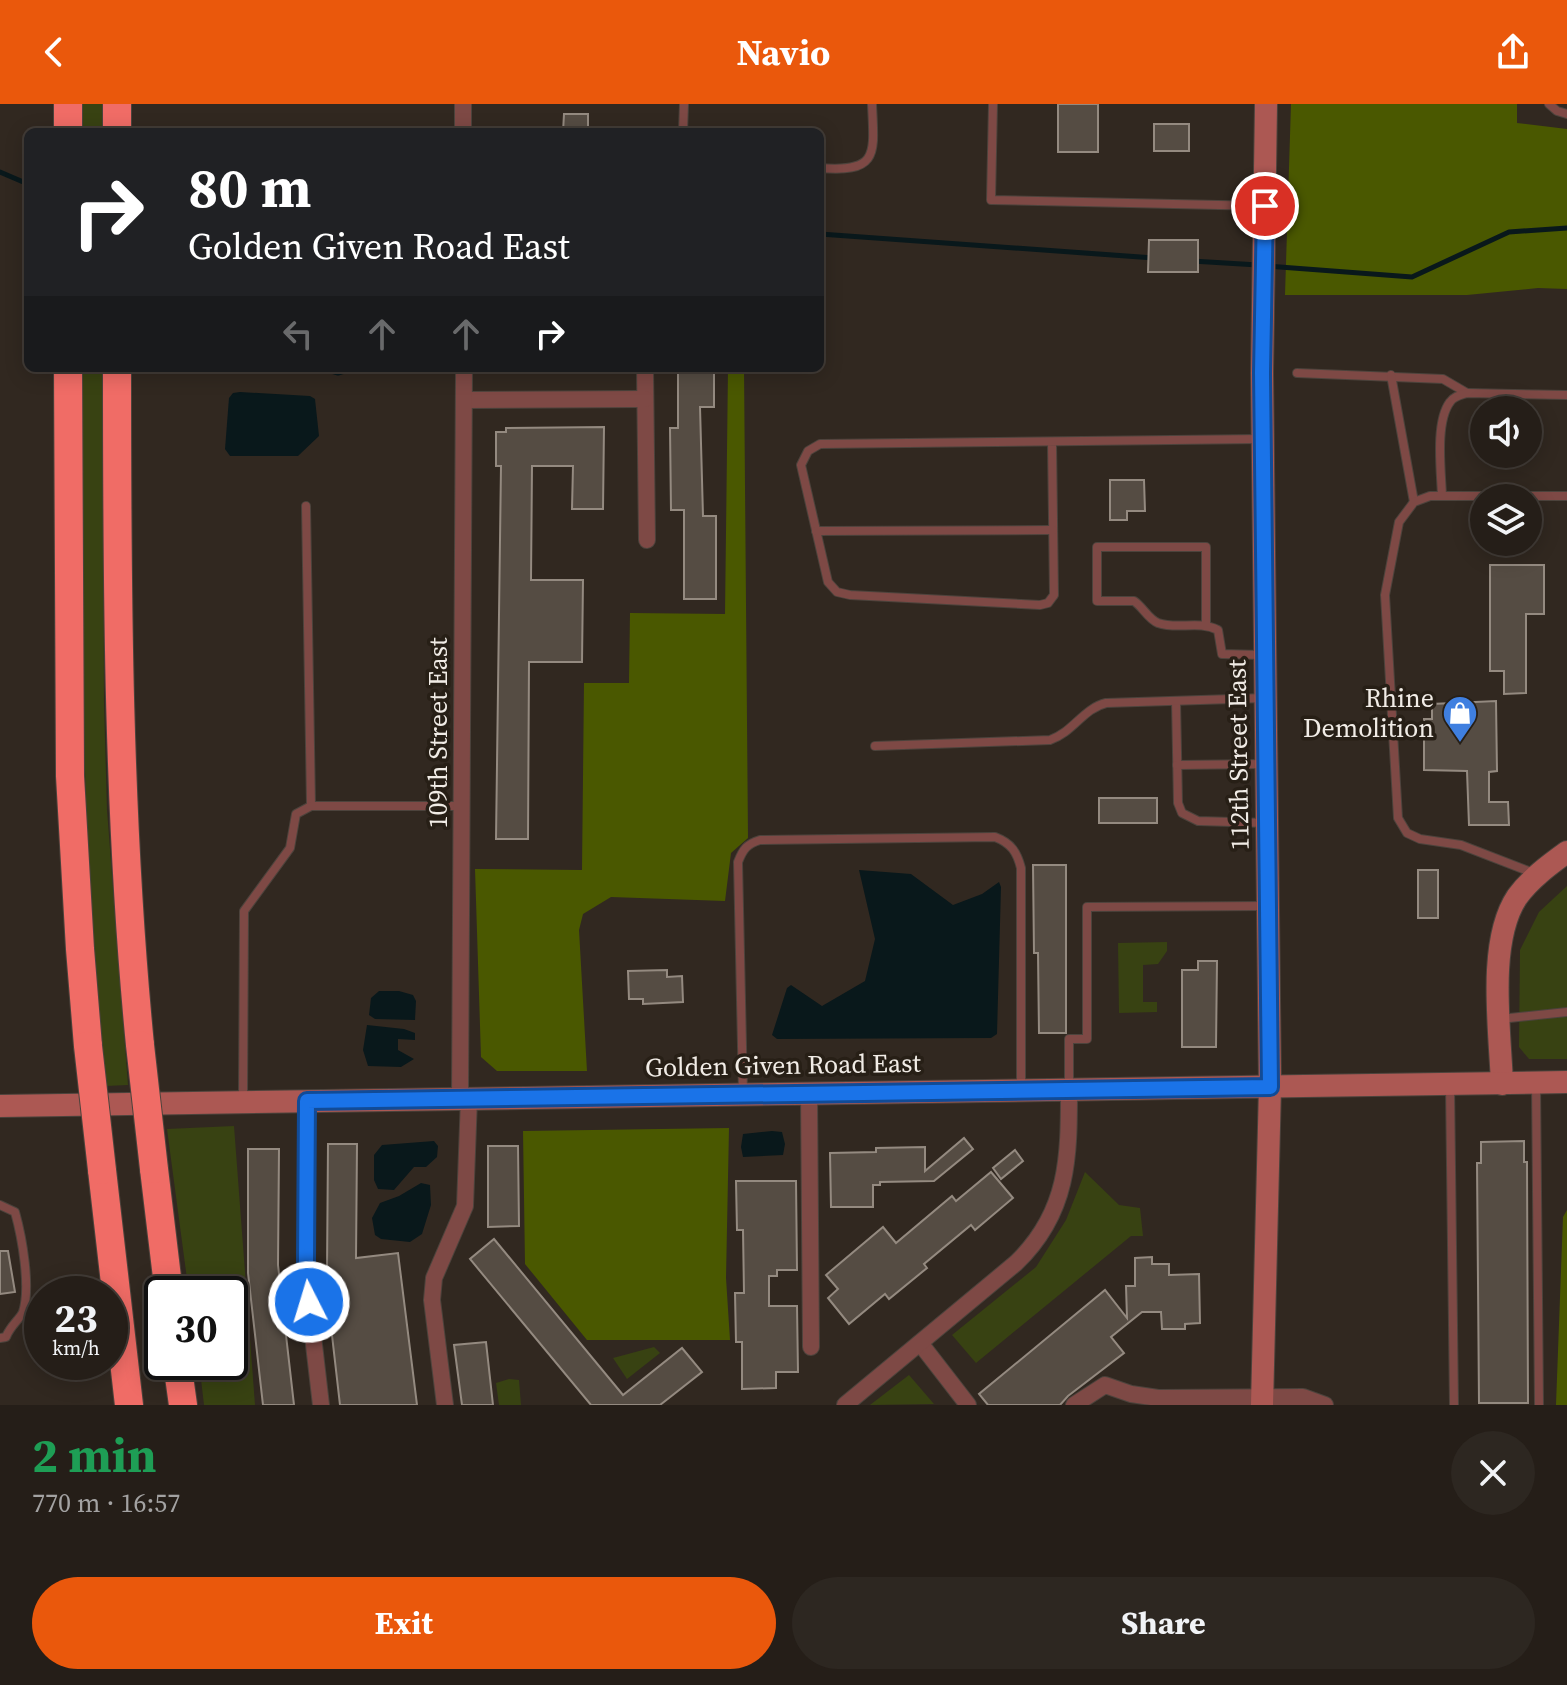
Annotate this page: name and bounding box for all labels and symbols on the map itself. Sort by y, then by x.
pin [1231,172,1299,240]
street label: 109th Street East [420,637,456,829]
street label: 112th Street East [1218,659,1258,851]
place label: Rhine Demolition [1303,680,1434,746]
shop icon: Rhine Demolition [1441,694,1479,744]
street label: Golden Given Road East [645,1045,922,1085]
position arrow [267,1260,351,1344]
speed limit sign: 30 [144,1276,248,1380]

